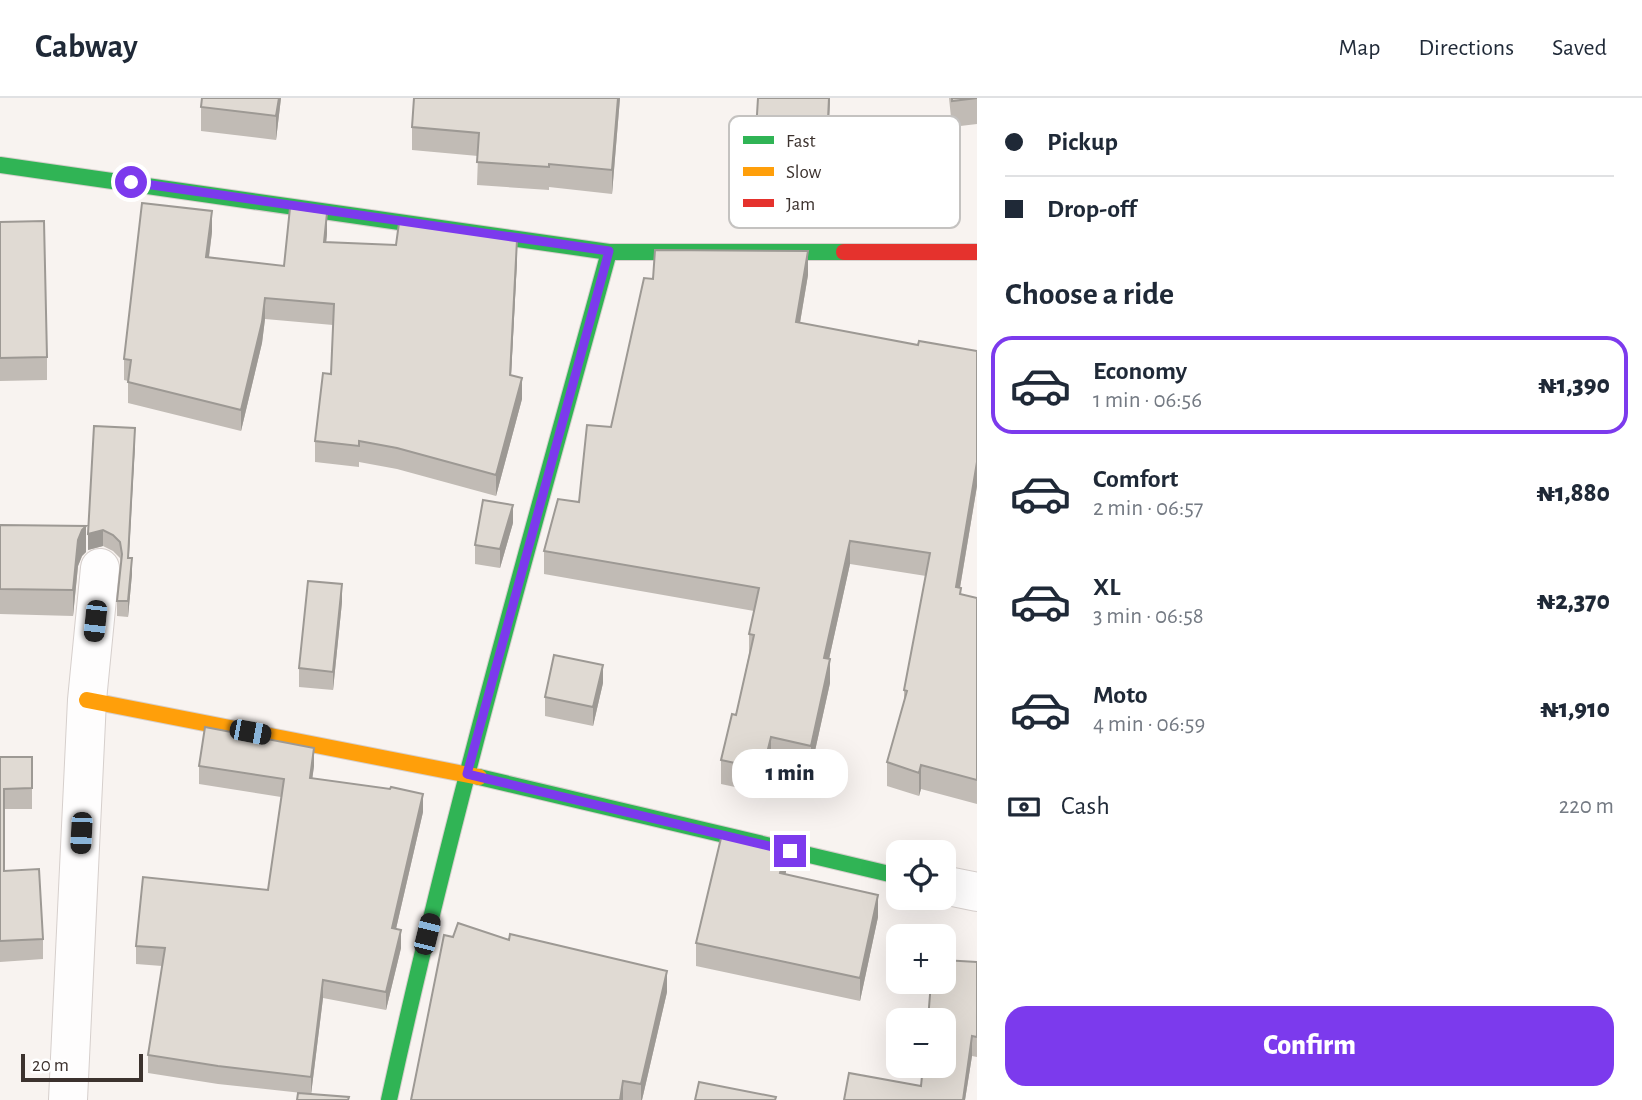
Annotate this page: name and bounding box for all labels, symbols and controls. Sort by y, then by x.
text: Cabway [35,31,138,64]
text: Map [1338,36,1380,60]
text: Directions [1418,36,1514,60]
text: Saved [1552,36,1607,60]
legend [729,116,960,228]
text: Pickup [1047,129,1118,155]
text: Fast [786,132,816,151]
text: Slow [786,163,822,182]
route start [115,166,147,198]
text: Jam [786,195,815,214]
text: Drop-off [1047,196,1136,222]
text: Choose a ride [1005,278,1174,310]
icon: car [1009,354,1072,417]
text: Economy [1093,358,1187,384]
text: ₦1,390 [1538,372,1610,398]
text: 1 min · 06:56 [1093,389,1202,412]
icon: car [1009,462,1072,525]
text: Comfort [1093,466,1178,492]
text: ₦1,880 [1536,480,1610,506]
text: 2 min · 06:57 [1093,497,1203,520]
icon: car [1009,570,1072,633]
text: XL [1093,574,1120,600]
text: ₦2,370 [1537,588,1610,614]
car [83,599,108,643]
text: 3 min · 06:58 [1093,605,1204,628]
icon: car [1009,678,1072,741]
text: Moto [1093,682,1148,708]
text: ₦1,910 [1540,696,1610,722]
text: 4 min · 06:59 [1093,713,1205,736]
car [228,718,273,746]
callout: 1 min [732,750,848,798]
text: 1 min [766,762,814,785]
icon: cash [1005,788,1043,826]
text: Cash [1061,793,1110,819]
text: 220 m [1559,795,1614,818]
car [70,811,93,855]
route end [774,835,806,867]
map controls [886,840,956,1078]
button: locate [886,840,956,910]
car [412,911,443,957]
button: + [886,924,956,994]
button: Confirm [1005,1006,1614,1086]
button: − [886,1008,956,1078]
scale bar [21,1051,144,1083]
text: 20 m [32,1056,69,1075]

